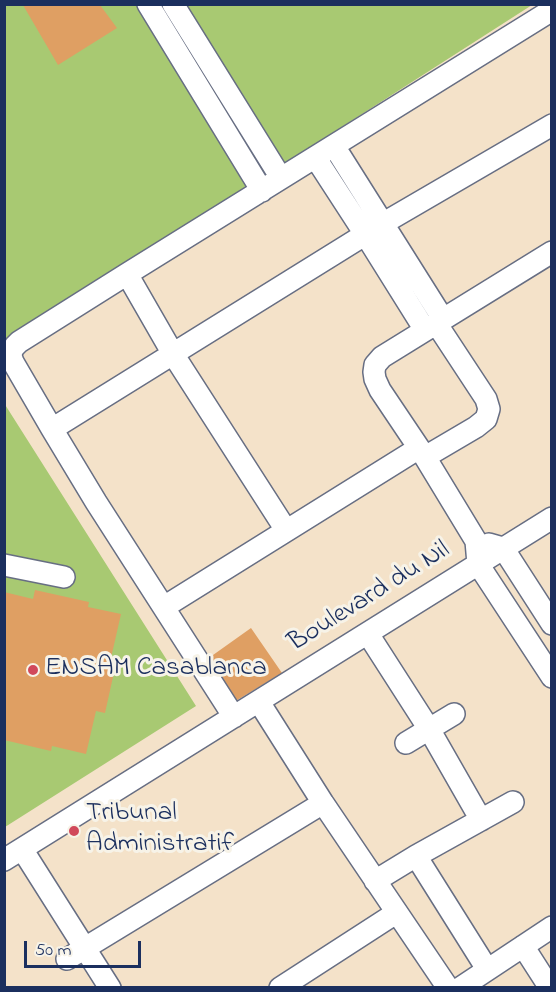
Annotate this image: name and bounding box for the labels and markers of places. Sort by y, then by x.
place label: ENSAM Casablanca [45,654,267,686]
marker: ENSAM Casablanca [26,663,40,677]
place label: Tribunal Administratif [86,799,234,862]
marker: Tribunal Administratif [67,824,81,838]

